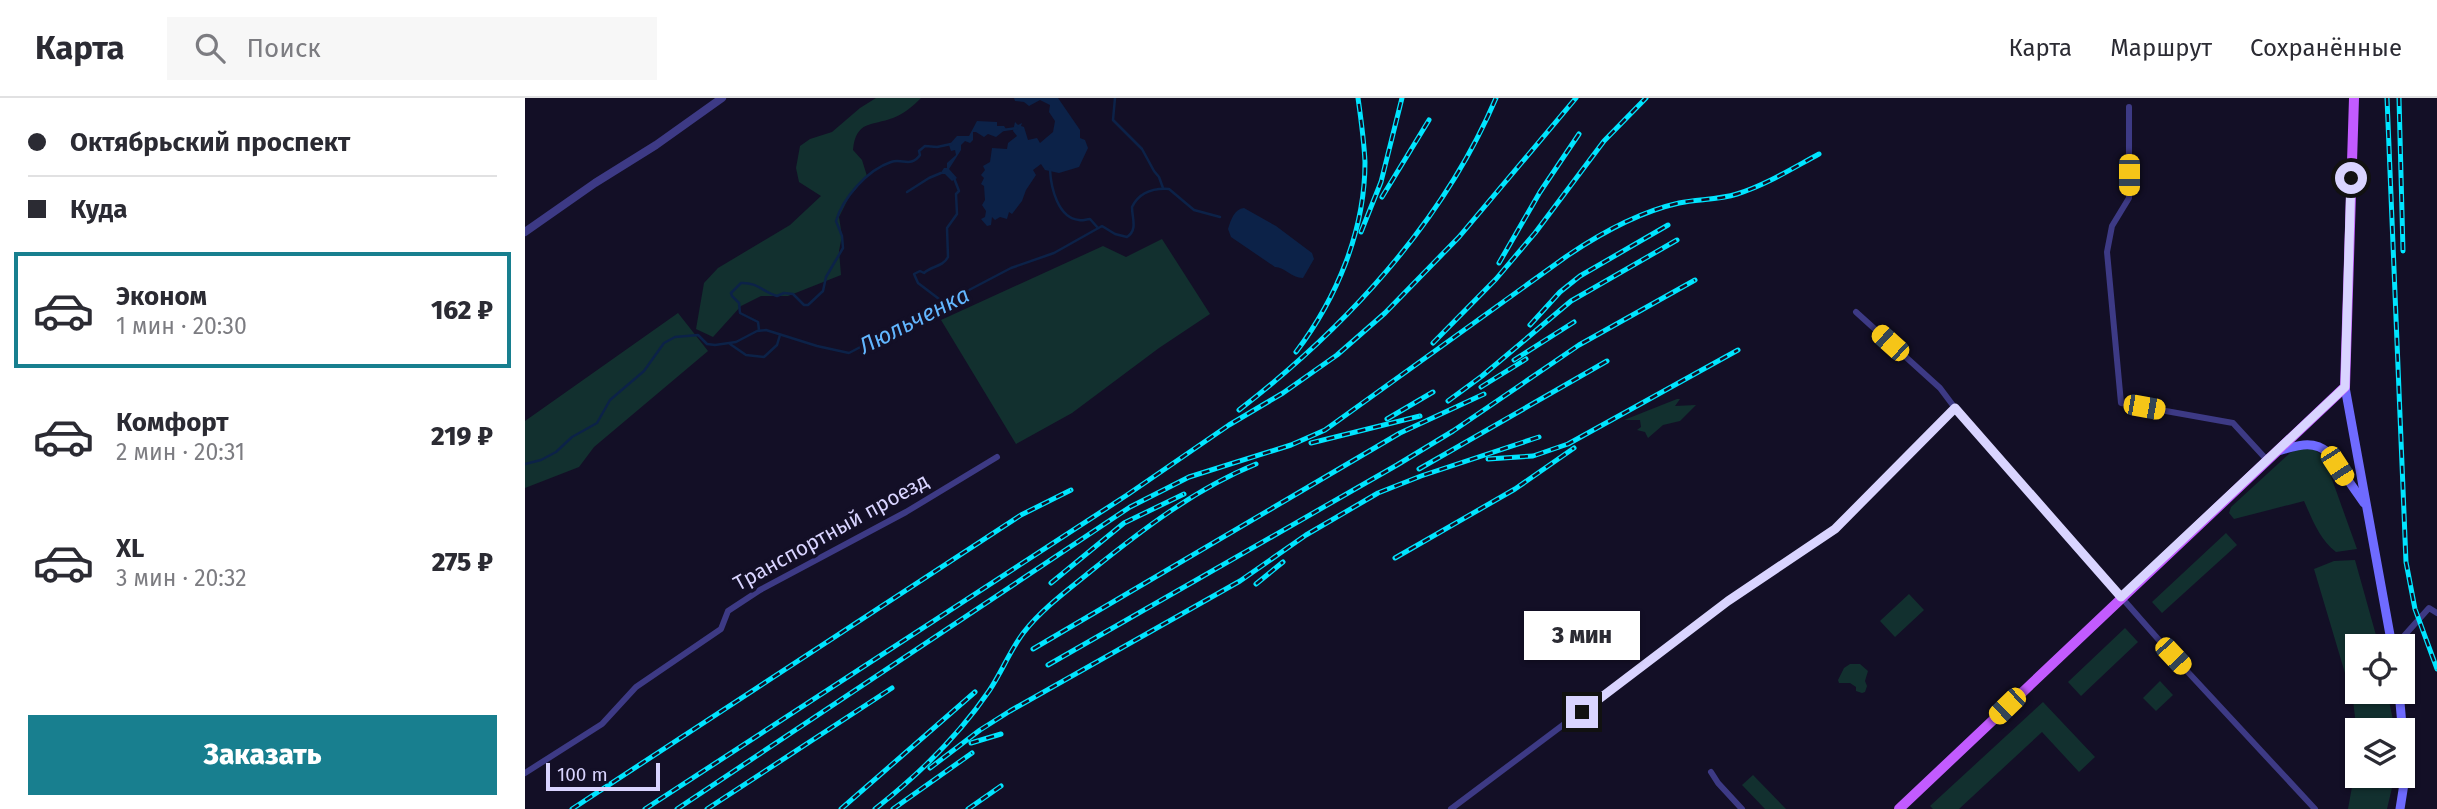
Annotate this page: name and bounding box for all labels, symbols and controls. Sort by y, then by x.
search box [167,17,657,80]
text: Карта [35,28,125,68]
icon: search [191,29,229,67]
text: Поиск [247,33,321,64]
text: Карта [2009,34,2072,62]
text: Маршрут [2110,34,2212,62]
text: Сохранённые [2250,34,2402,62]
text: Октябрьский проспект [70,127,350,158]
car [2119,154,2140,196]
route start [2335,162,2367,194]
text: Куда [70,194,128,225]
icon: car [32,279,95,342]
water label: Люльченка [853,280,974,360]
text: Эконом [116,281,207,312]
text: 162 ₽ [431,295,493,326]
text: 1 мин · 20:30 [116,312,247,340]
car [1868,321,1913,365]
car [2122,393,2167,421]
icon: car [32,405,95,468]
text: Комфорт [116,407,229,438]
text: 219 ₽ [431,421,493,452]
text: 2 мин · 20:31 [116,438,245,466]
car [2317,443,2358,489]
street label: Транспортный проезд [729,467,933,597]
icon: car [32,531,95,594]
text: XL [116,533,144,564]
text: 275 ₽ [432,547,493,578]
text: 3 мин · 20:32 [116,564,247,592]
callout: 3 мин [1524,610,1640,660]
text: 3 мин [1552,621,1612,649]
car [2151,633,2196,679]
map controls [2345,634,2415,788]
button: locate [2345,634,2415,704]
car [1985,684,2030,728]
route end [1566,696,1598,728]
button: Заказать [28,715,497,795]
button: layers [2345,718,2415,788]
scale bar [546,760,660,792]
text: 100 m [557,763,608,786]

